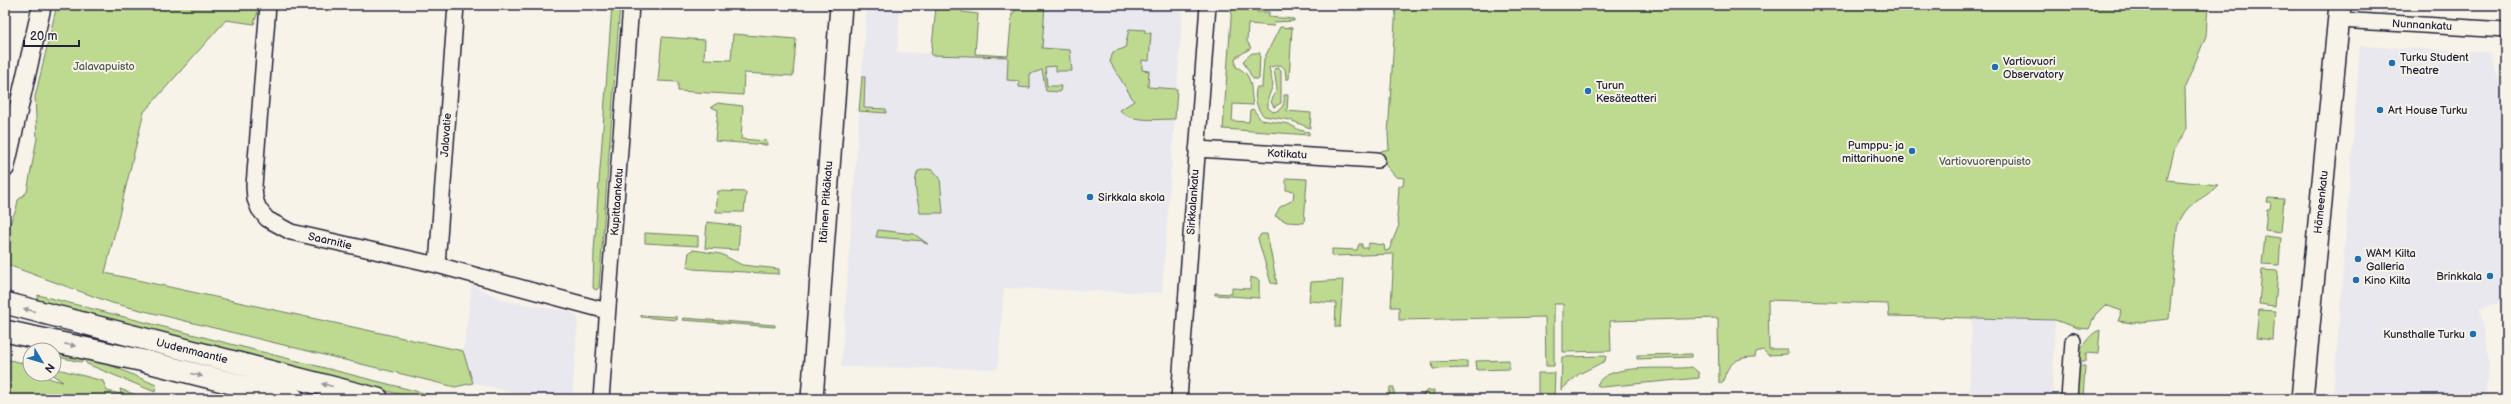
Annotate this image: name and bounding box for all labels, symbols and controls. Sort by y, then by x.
street label: Nunnankatu [2392,17,2452,33]
scale bar [24,22,79,48]
text: 20 m [30,29,57,44]
place label: Turku Student Theatre [2400,51,2469,77]
place label: Vartiovuori Observatory [2003,55,2064,81]
marker: Turku Student Theatre [2387,58,2397,68]
park label: Jalavapuisto [73,60,135,73]
marker: Vartiovuori Observatory [1990,62,2000,72]
place label: Turun Kesäteatteri [1596,79,1656,105]
marker: Turun Kesäteatteri [1583,86,1593,96]
place label: Art House Turku [2388,104,2467,117]
marker: Art House Turku [2375,105,2385,115]
street label: Jalavatie [438,112,454,158]
place label: Pumppu- ja mittarihuone [1842,139,1904,165]
street label: Kotikatu [1267,146,1307,162]
marker: Pumppu- ja mittarihuone [1907,146,1917,156]
park label: Vartiovuorenpuisto [1939,155,2031,168]
street label: Itäinen Pitkäkatu [817,160,835,244]
street label: Kupittaankatu [608,168,626,236]
street label: Sirkkalankatu [1184,169,1202,235]
street label: Hämeenkatu [2311,170,2331,234]
place label: Sirkkala skola [1098,191,1165,204]
marker: Sirkkala skola [1085,192,1095,202]
street label: Saarnitie [307,230,354,252]
place label: WAM Kilta Galleria [2366,247,2416,273]
marker: WAM Kilta Galleria [2353,254,2363,264]
place label: Brinkkala [2436,270,2482,283]
marker: Brinkkala [2485,271,2495,281]
place label: Kino Kilta [2364,274,2411,287]
marker: Kino Kilta [2351,275,2361,285]
one-way arrow [23,307,35,313]
place label: Kunsthalle Turku [2383,328,2465,341]
marker: Kunsthalle Turku [2468,329,2478,339]
street label: Uudenmaantie [155,336,230,366]
north arrow [22,342,62,382]
one-way arrow [64,343,77,349]
text: N [42,361,57,375]
one-way arrow [191,372,203,378]
one-way arrow [321,382,333,388]

